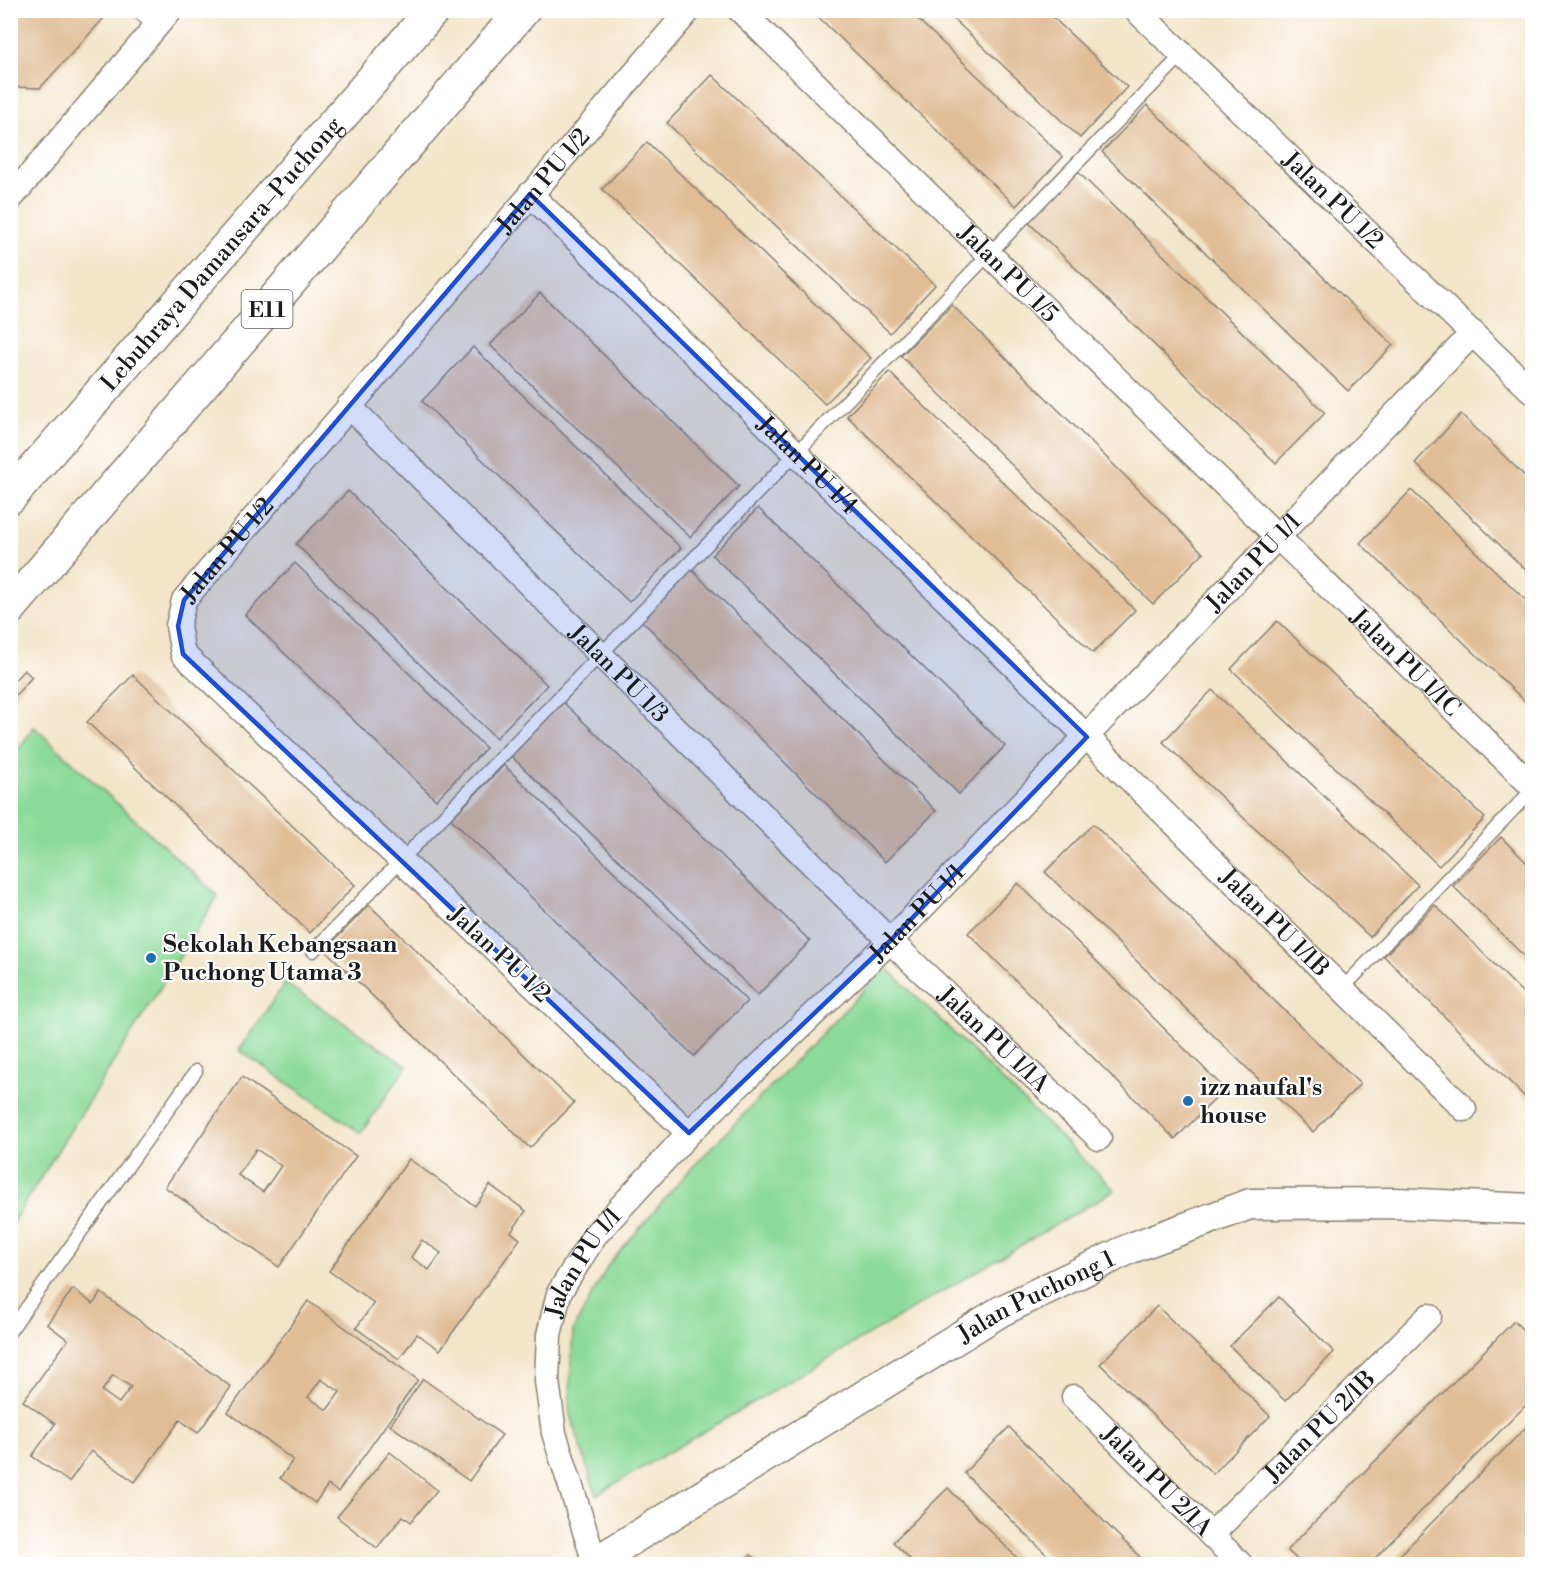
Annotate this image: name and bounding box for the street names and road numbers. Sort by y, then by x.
street label: Lebuhraya Damansara–Puchong [95,111,350,398]
street label: Jalan PU 1/2 [490,123,597,241]
street label: Jalan PU 1/2 [1275,145,1389,256]
street label: Jalan PU 1/5 [951,218,1064,329]
road number: E11 [242,290,292,328]
street label: Jalan PU 1/4 [750,409,864,521]
street label: Jalan PU 1/2 [174,492,281,610]
street label: Jalan PU 1/1 [1199,507,1309,619]
street label: Jalan PU 1/1C [1343,602,1466,723]
street label: Jalan PU 1/3 [562,617,675,730]
street label: Jalan PU 1/1 [863,857,972,970]
street label: Jalan PU 1/1B [1212,862,1335,984]
street label: Jalan PU 1/2 [441,899,557,1010]
street label: Jalan PU 1/1A [931,980,1056,1100]
street label: Jalan PU 1/1 [539,1201,629,1322]
street label: Jalan Puchong 1 [952,1244,1121,1351]
street label: Jalan PU 2/1B [1258,1364,1382,1489]
street label: Jalan PU 2/1A [1094,1419,1219,1544]

